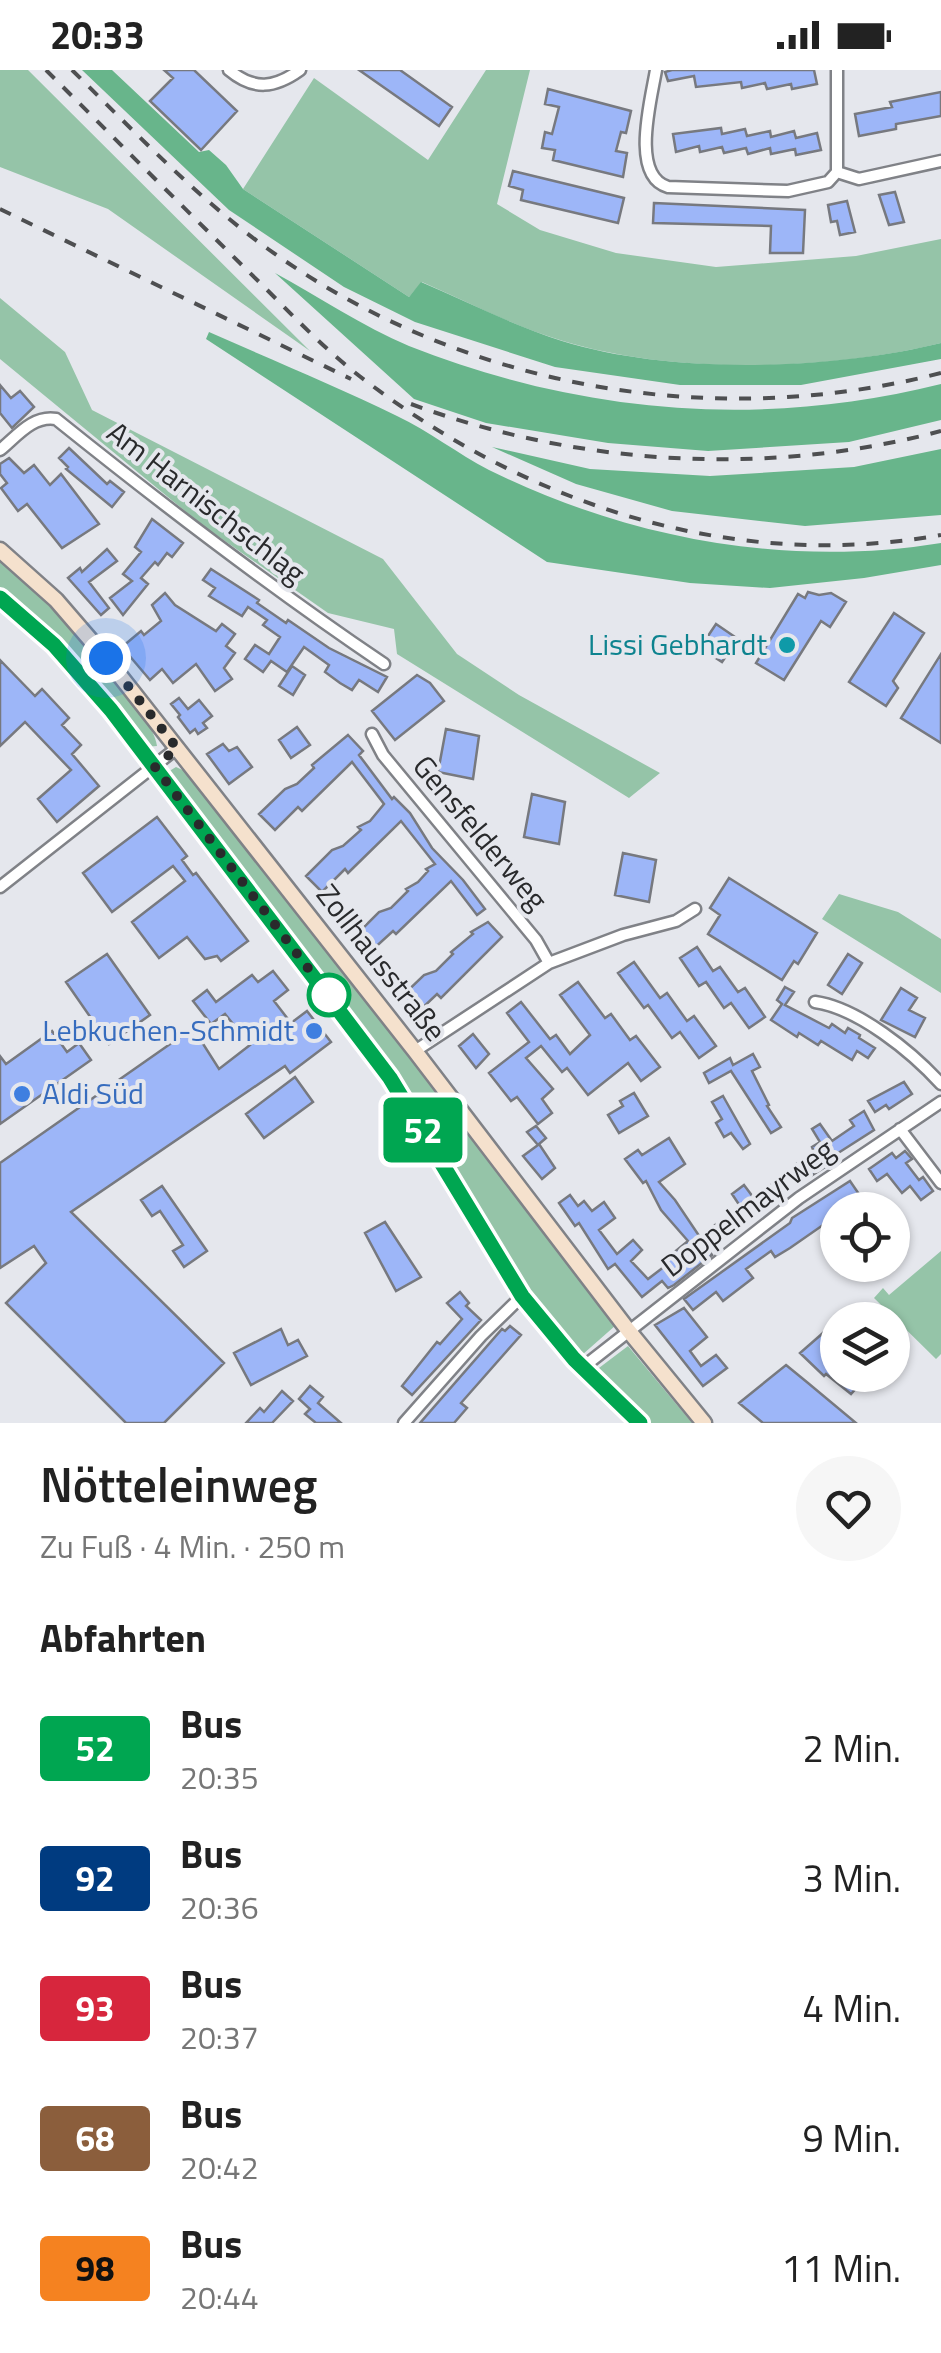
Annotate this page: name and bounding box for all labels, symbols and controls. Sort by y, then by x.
text: 20:33 [50,6,145,64]
street label: Am Harnischschlag [97,410,316,595]
place label: Lissi Gebhardt [588,621,767,667]
your location [81,633,131,683]
marker: Lissi Gebhardt [776,634,798,656]
street label: Gensfelderweg [402,745,559,920]
street label: Zollhausstraße [306,874,458,1051]
unlabelled marker [308,974,350,1016]
place label: Lebkuchen-Schmidt [42,1007,294,1053]
marker: Lebkuchen-Schmidt [303,1020,325,1042]
place label: Aldi Süd [42,1070,144,1116]
marker: Aldi Süd [11,1083,33,1105]
line badge: 52 [378,1098,468,1162]
text: 52 [403,1103,443,1157]
street label: Doppelmayrweg [651,1127,844,1288]
map controls [820,1192,910,1392]
button: locate [820,1192,910,1282]
button: layers [820,1302,910,1392]
text: Nötteleinweg [40,1448,317,1521]
button: heart [796,1456,901,1561]
text: Zu Fuß · 4 Min. · 250 m [40,1522,345,1570]
text: Abfahrten [40,1609,206,1667]
text: Bus [180,1695,242,1753]
text: 2 Min. [803,1719,901,1777]
text: 52 [75,1721,115,1775]
text: 20:35 [180,1753,259,1801]
text: Bus [180,1825,242,1883]
text: 3 Min. [803,1849,901,1907]
text: 92 [75,1851,115,1905]
text: 20:36 [180,1883,259,1931]
text: Bus [180,1955,242,2013]
text: 4 Min. [803,1979,901,2037]
text: 93 [75,1981,115,2035]
text: 20:37 [180,2013,259,2061]
text: Bus [180,2085,242,2143]
text: 9 Min. [803,2109,901,2167]
text: 68 [75,2111,115,2165]
text: 20:42 [180,2143,259,2191]
text: Bus [180,2215,242,2273]
text: 11 Min. [781,2239,901,2297]
text: 98 [75,2241,115,2295]
text: 20:44 [180,2273,259,2321]

